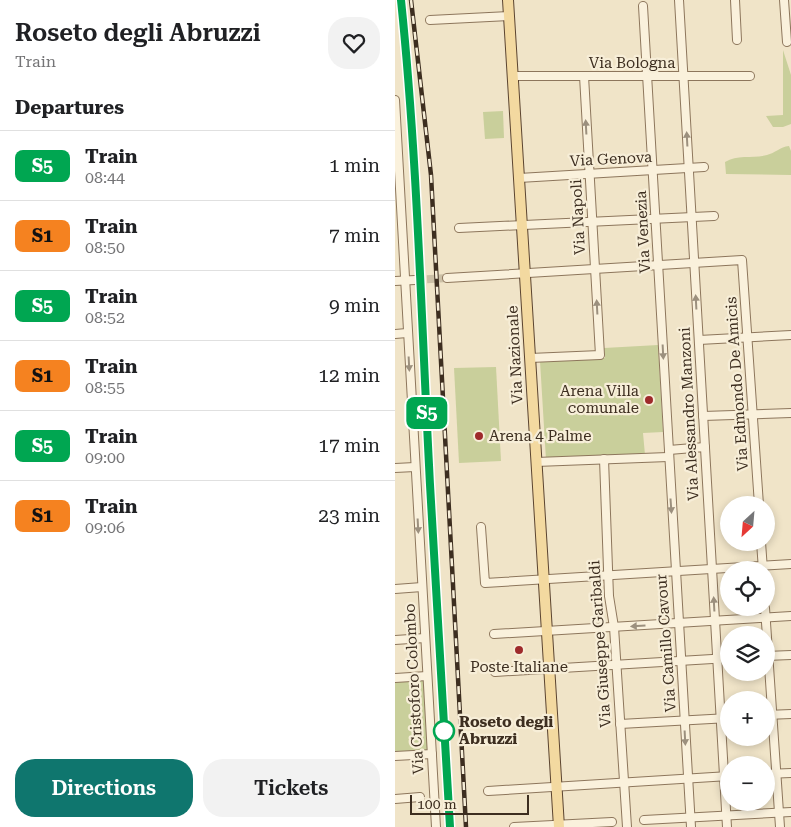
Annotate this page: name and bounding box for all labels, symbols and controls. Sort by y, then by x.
button: heart [328,17,380,69]
text: Roseto degli Abruzzi [15,19,261,47]
text: Train [15,52,56,71]
street label: Via Bologna [589,54,675,72]
text: Departures [15,96,124,119]
one-way arrow [582,119,590,135]
one-way arrow [682,131,690,147]
text: Train [85,145,137,168]
street label: Via Genova [569,148,653,170]
text: 1 min [329,154,380,177]
text: S5 [32,155,53,176]
text: 08:44 [85,168,125,187]
street label: Via Napoli [567,179,589,255]
street label: Via Venezia [632,190,654,274]
text: Train [85,215,137,238]
text: 7 min [329,224,380,247]
text: S1 [32,225,53,246]
text: 08:50 [85,238,125,257]
text: Train [85,285,137,308]
one-way arrow [692,293,700,309]
text: 9 min [329,294,380,317]
text: S5 [32,295,53,316]
street label: Via Edmondo De Amicis [722,296,752,472]
one-way arrow [592,298,600,314]
street label: Via Nazionale [503,305,527,405]
text: 08:52 [85,308,125,327]
street label: Via Alessandro Manzoni [675,326,703,501]
one-way arrow [660,345,668,361]
text: Train [85,355,137,378]
one-way arrow [405,356,413,372]
text: 12 min [318,364,380,387]
text: S1 [32,365,53,386]
text: 08:55 [85,378,125,397]
place label: Arena Villa comunale [560,382,639,417]
marker: Arena Villa comunale [643,394,655,406]
line badge: S5 [405,397,449,429]
text: S5 [416,402,438,423]
text: Train [85,425,137,448]
place label: Arena 4 Palme [489,427,591,445]
marker: Arena 4 Palme [473,430,485,442]
text: 17 min [318,434,380,457]
text: S5 [32,435,53,456]
text: 09:00 [85,448,125,467]
text: Train [85,495,137,518]
north arrow [720,496,775,551]
map controls [720,496,775,811]
one-way arrow [667,498,675,514]
text: 23 min [318,504,380,527]
text: S1 [32,505,53,526]
text: 09:06 [85,518,125,537]
one-way arrow [415,518,423,534]
street label: Via Giuseppe Garibaldi [585,560,615,728]
button: locate [720,561,775,616]
street label: Via Camillo Cavour [652,573,680,713]
one-way arrow [709,595,717,611]
street label: Via Cristoforo Colombo [401,603,427,775]
one-way arrow [629,622,645,630]
button: layers [720,626,775,681]
marker: Poste Italiane [513,644,525,656]
place label: Poste Italiane [470,658,568,676]
button: + [720,691,775,746]
place label: Roseto degli Abruzzi [459,713,553,748]
marker: Roseto degli Abruzzi [433,720,455,742]
one-way arrow [682,730,690,746]
button: − [720,756,775,811]
button: Directions [15,759,193,817]
button: Tickets [203,759,380,817]
scale bar [410,792,529,815]
text: 100 m [417,796,457,812]

